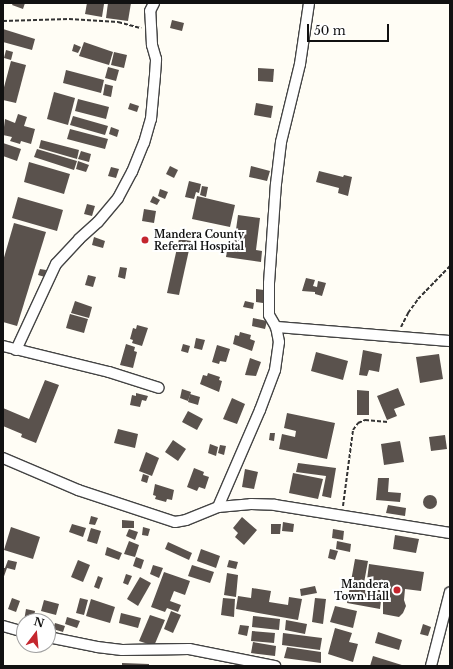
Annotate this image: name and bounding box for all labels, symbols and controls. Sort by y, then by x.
scale bar [309,16,391,42]
text: 50 m [314,23,346,38]
place label: Mandera County Referral Hospital [154,228,244,252]
marker: Mandera County Referral Hospital [139,234,151,246]
place label: Mandera Town Hall [334,578,389,602]
marker: Mandera Town Hall [392,585,402,595]
north arrow [16,613,56,653]
text: N [32,614,46,631]

